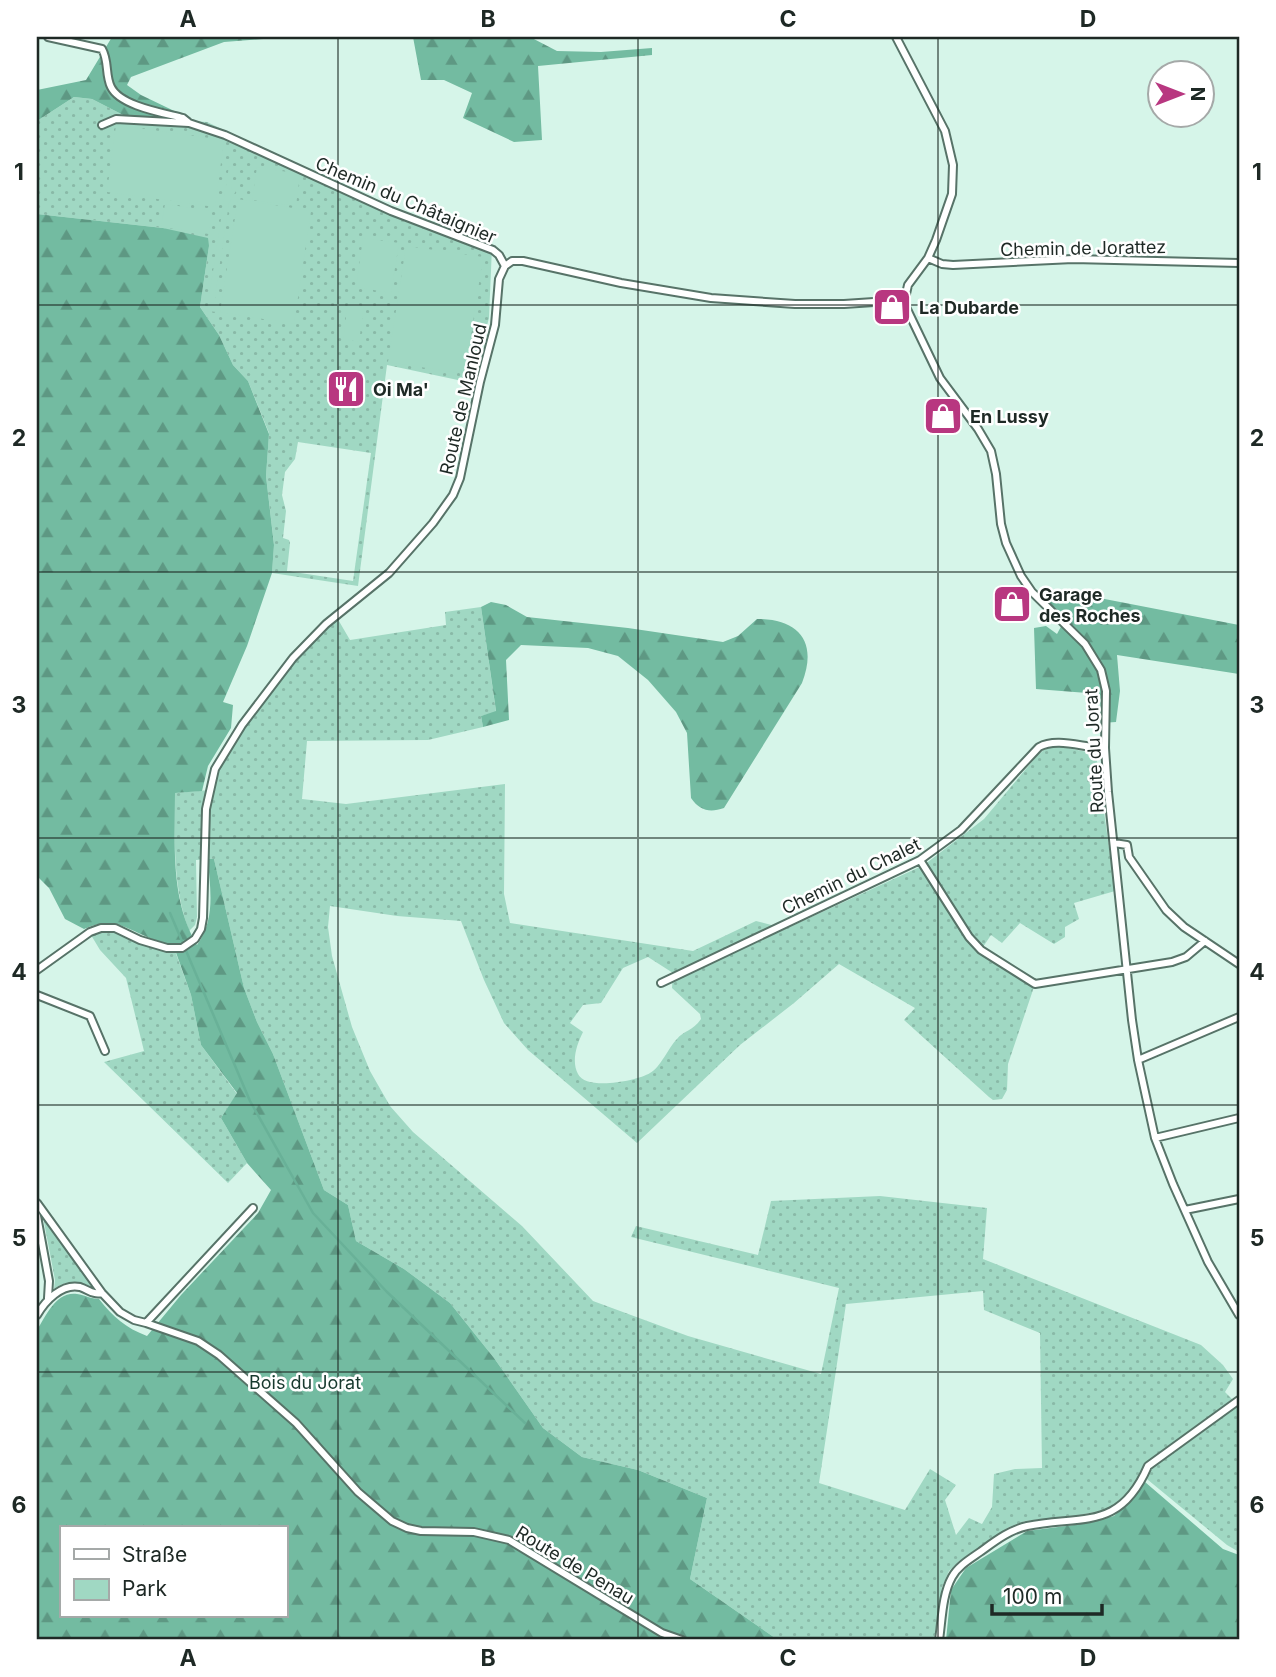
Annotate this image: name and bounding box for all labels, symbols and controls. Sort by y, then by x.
text: A [179,5,197,33]
text: B [480,5,496,33]
text: C [779,5,797,33]
text: D [1080,5,1096,33]
north arrow [1146,60,1216,130]
text: N [1186,87,1209,101]
street label: Chemin du Châtaignier [312,152,500,248]
text: 1 [14,158,24,186]
text: 1 [1252,158,1262,186]
street label: Chemin de Jorattez [1000,236,1166,260]
shop icon: La Dubarde [871,286,913,328]
place label: La Dubarde [919,297,1019,318]
street label: Route de Manloud [435,321,491,477]
restaurant icon: Oi Ma' [325,368,367,410]
place label: Oi Ma' [373,379,429,400]
shop icon: En Lussy [922,395,964,437]
place label: En Lussy [970,406,1049,427]
text: 2 [12,424,26,452]
text: 2 [1250,424,1264,452]
shop icon: Garage des Roches [991,583,1033,625]
place label: Garage des Roches [1039,584,1141,626]
street label: Route du Jorat [1080,688,1108,814]
text: 3 [12,691,26,719]
text: 3 [1250,691,1264,719]
street label: Chemin du Chalet [778,833,924,919]
text: 4 [11,958,27,986]
text: 4 [1249,958,1265,986]
text: 5 [12,1224,26,1252]
text: 5 [1250,1224,1264,1252]
park label: Bois du Jorat [249,1372,361,1393]
text: 6 [12,1491,26,1519]
text: 6 [1250,1491,1264,1519]
street label: Route de Penau [512,1522,638,1608]
legend [60,1526,287,1618]
text: Straße [122,1542,187,1567]
scale bar [992,1572,1103,1616]
text: Park [122,1576,167,1601]
text: 100 m [1003,1584,1062,1609]
text: A [179,1644,197,1672]
text: B [480,1644,496,1672]
text: C [779,1644,797,1672]
text: D [1080,1644,1096,1672]

